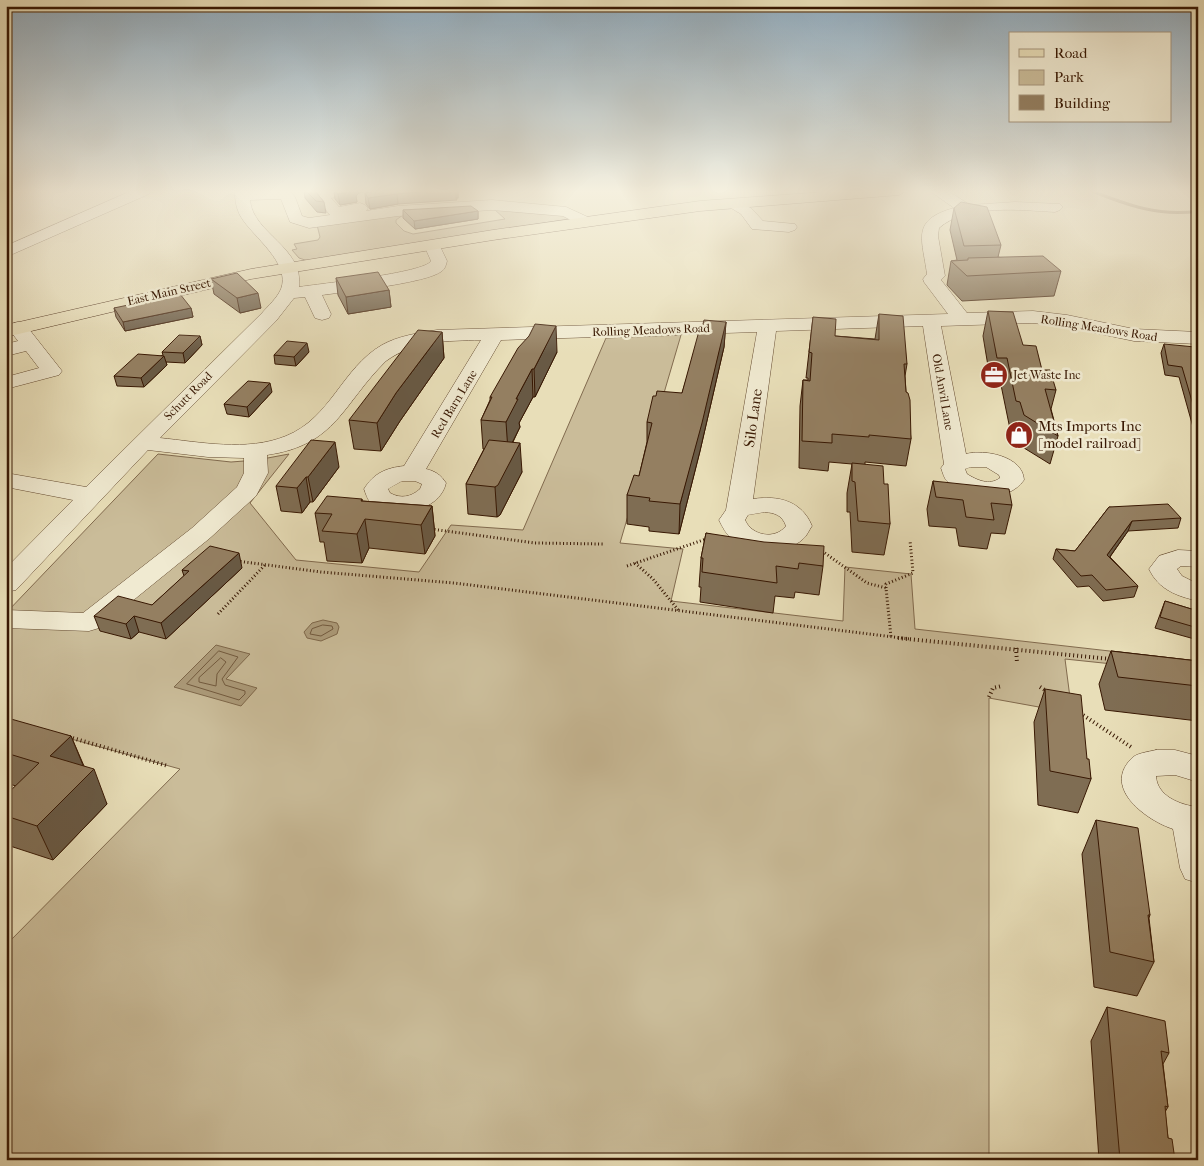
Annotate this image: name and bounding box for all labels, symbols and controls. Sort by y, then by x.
legend [1009,32,1172,122]
text: Road [1054,44,1088,62]
text: Park [1054,68,1084,86]
text: Building [1054,94,1111,112]
street label: East Main Street [126,275,213,308]
street label: Rolling Meadows Road [1040,312,1159,344]
street label: Rolling Meadows Road [592,321,711,339]
street label: Old Anvil Lane [929,353,957,431]
office icon: Jet Waste Inc [979,360,1009,390]
street label: Red Barn Lane [428,367,480,441]
place label: Jet Waste Inc [1012,368,1081,382]
street label: Schutt Road [161,369,215,423]
street label: Silo Lane [740,387,766,448]
place label: Mts Imports Inc [model railroad] [1038,417,1142,452]
shop icon: Mts Imports Inc [model railroad] [1004,420,1034,450]

